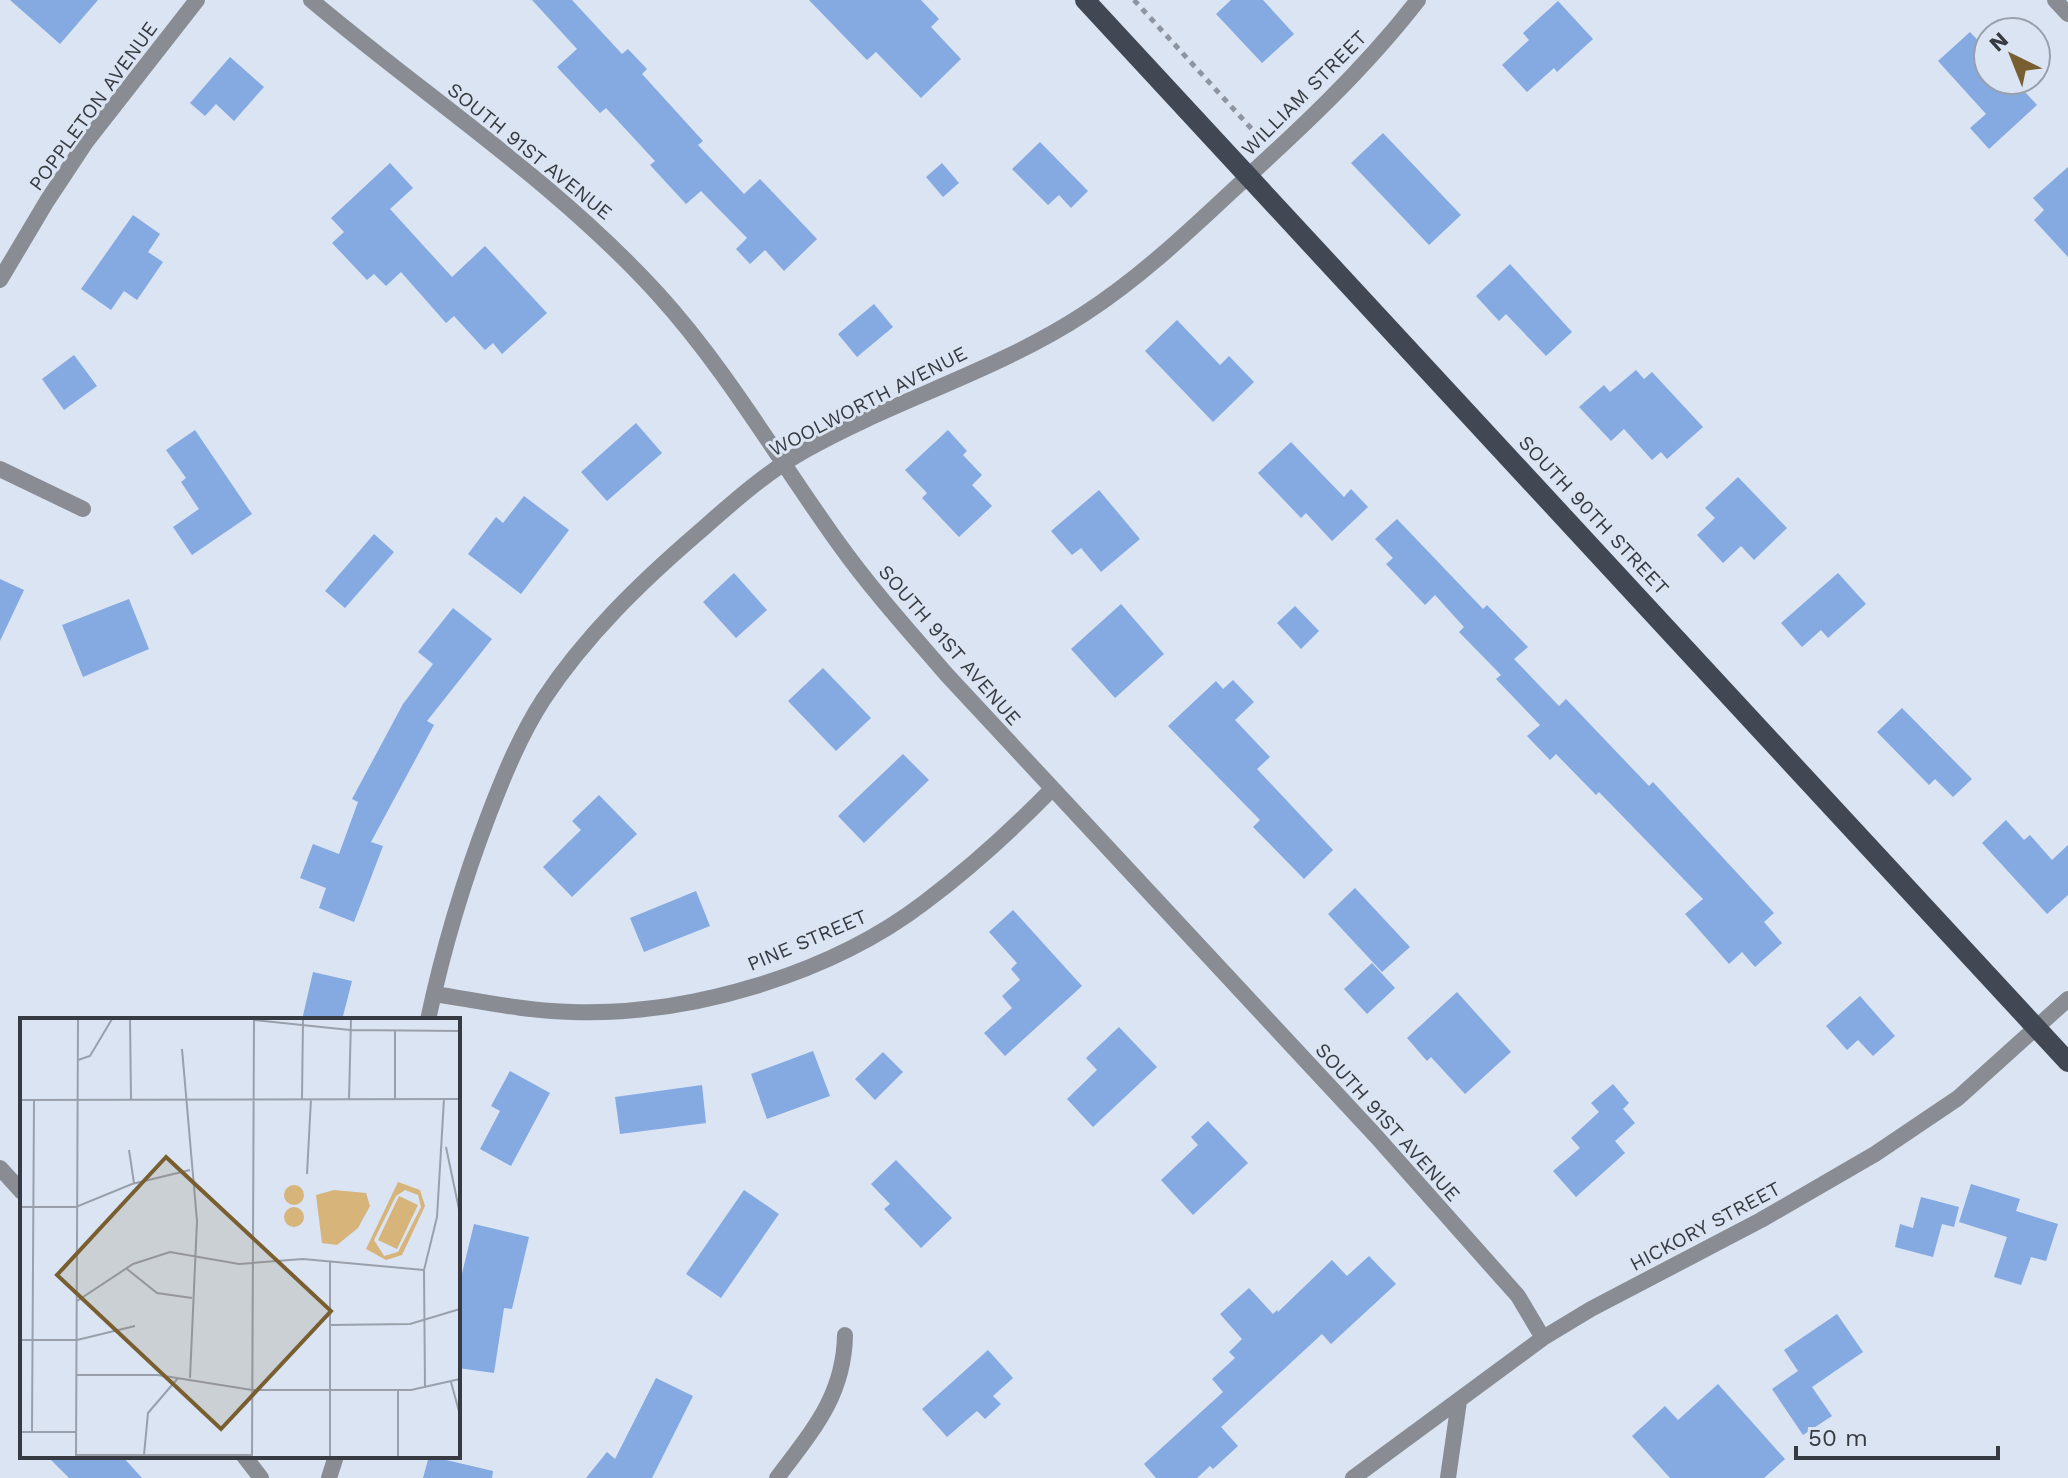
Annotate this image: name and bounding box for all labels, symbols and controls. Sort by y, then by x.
north arrow [1972,16,2052,96]
street label: POPPLETON AVENUE [24,17,162,195]
street label: WILLIAM STREET [1236,25,1372,161]
text: N [1984,27,2013,56]
street label: SOUTH 91ST AVENUE [443,77,617,225]
street label: WOOLWORTH AVENUE [765,341,971,461]
street label: SOUTH 90TH STREET [1514,430,1674,600]
street label: SOUTH 91ST AVENUE [874,560,1026,730]
street label: PINE STREET [744,904,870,976]
inset map [20,1018,460,1458]
street label: SOUTH 91ST AVENUE [1311,1038,1465,1206]
street label: HICKORY STREET [1626,1176,1784,1276]
scale bar [1796,1410,1998,1460]
text: 50 m [1808,1424,1868,1452]

